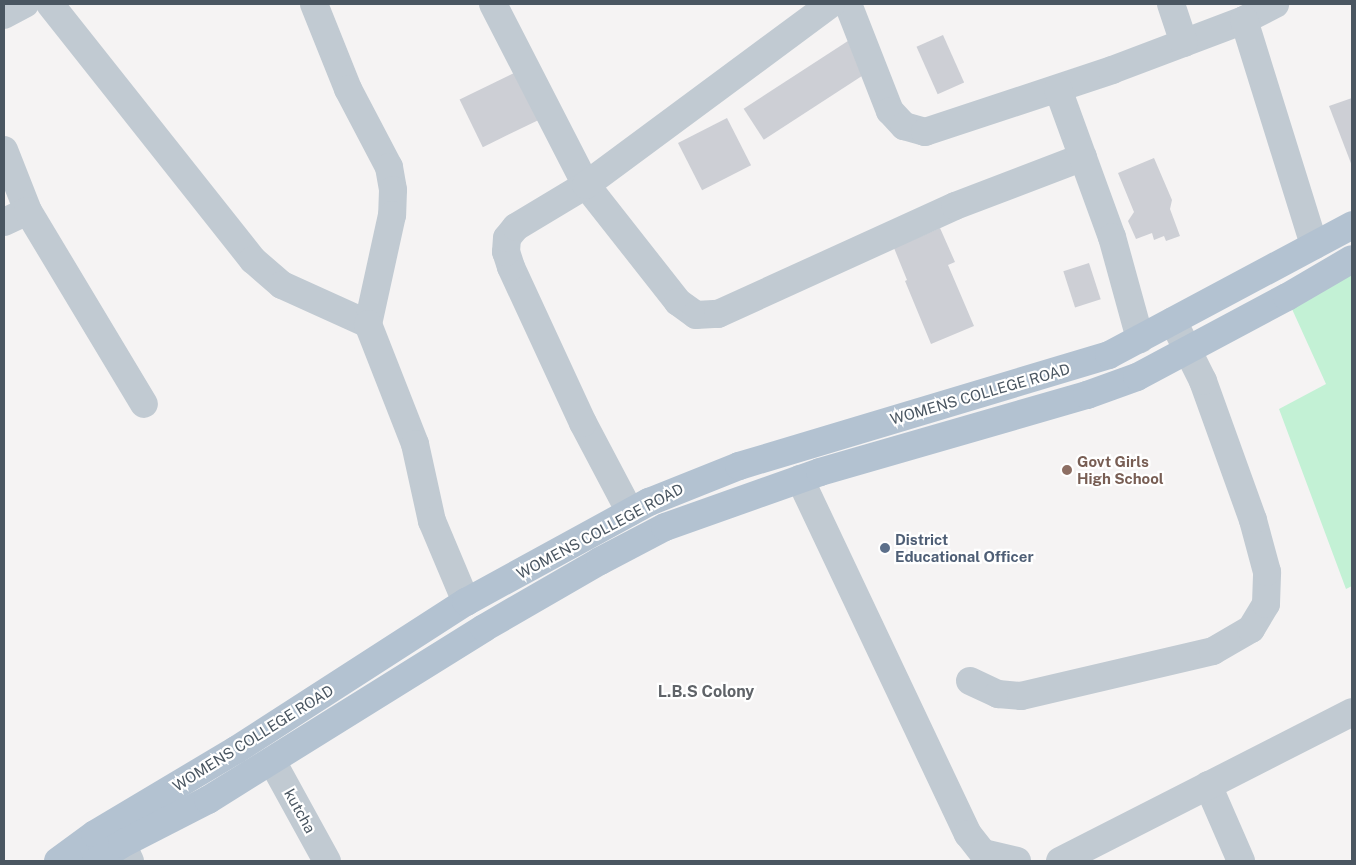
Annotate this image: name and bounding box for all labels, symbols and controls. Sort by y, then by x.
street label: WOMENS COLLEGE ROAD [888,360,1072,428]
place label: Govt Girls High School [1077,452,1164,487]
marker: Govt Girls High School [1061,464,1073,476]
street label: WOMENS COLLEGE ROAD [514,479,686,583]
place label: District Educational Officer [895,530,1034,565]
marker: District Educational Officer [879,542,891,554]
street label: WOMENS COLLEGE ROAD [169,681,337,795]
district label: L.B.S Colony [658,682,754,702]
street label: kutcha [281,786,319,836]

